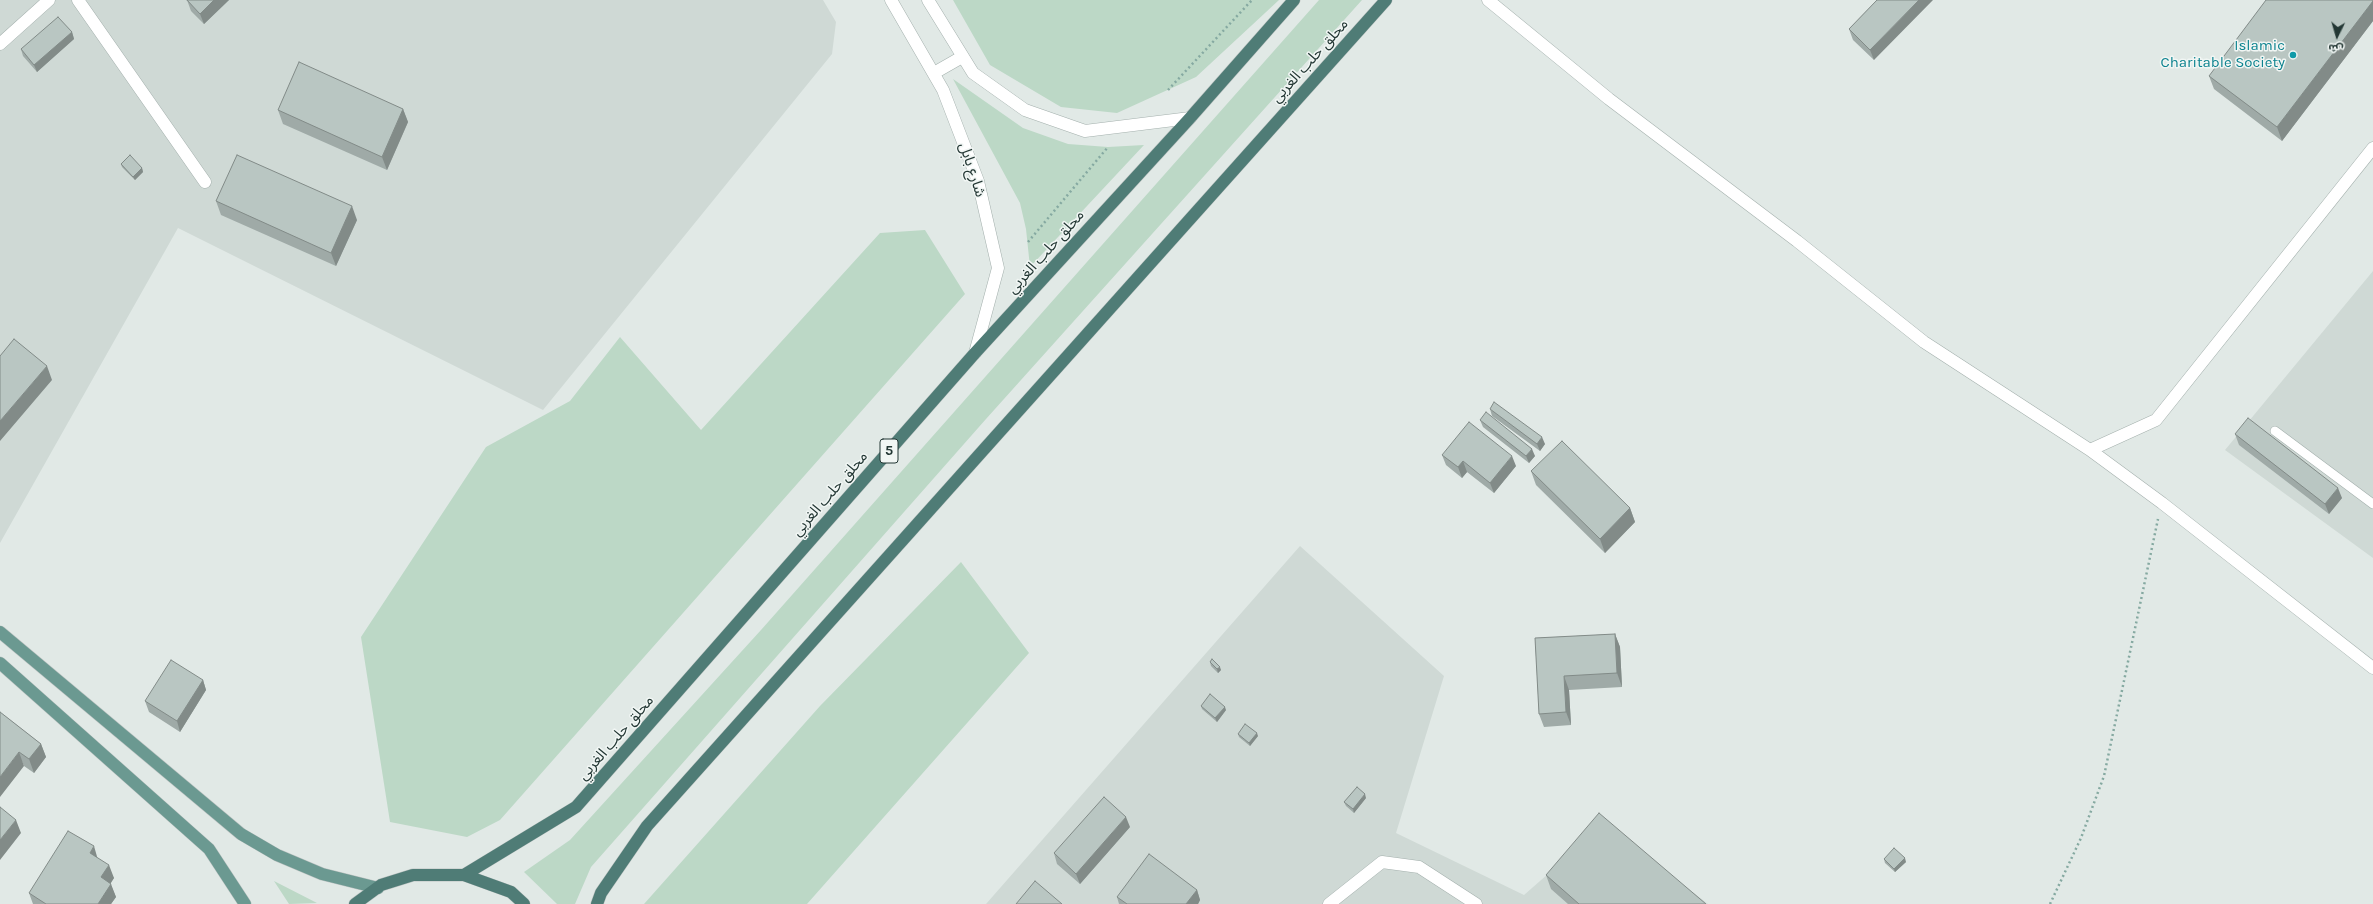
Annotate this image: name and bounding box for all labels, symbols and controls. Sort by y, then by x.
street label: محلق حلب الغربي [1268,15,1352,107]
north arrow [2317,16,2357,56]
place label: Islamic Charitable Society [2161,37,2285,72]
text: ش [2328,41,2344,56]
marker: Islamic Charitable Society [2288,50,2298,60]
street label: شارع بابل [955,141,989,199]
street label: محلق حلب الغربي [1004,206,1088,298]
road number: 5 [880,439,898,463]
street label: محلق حلب الغربي [788,448,872,540]
street label: محلق حلب الغربي [574,692,658,784]

